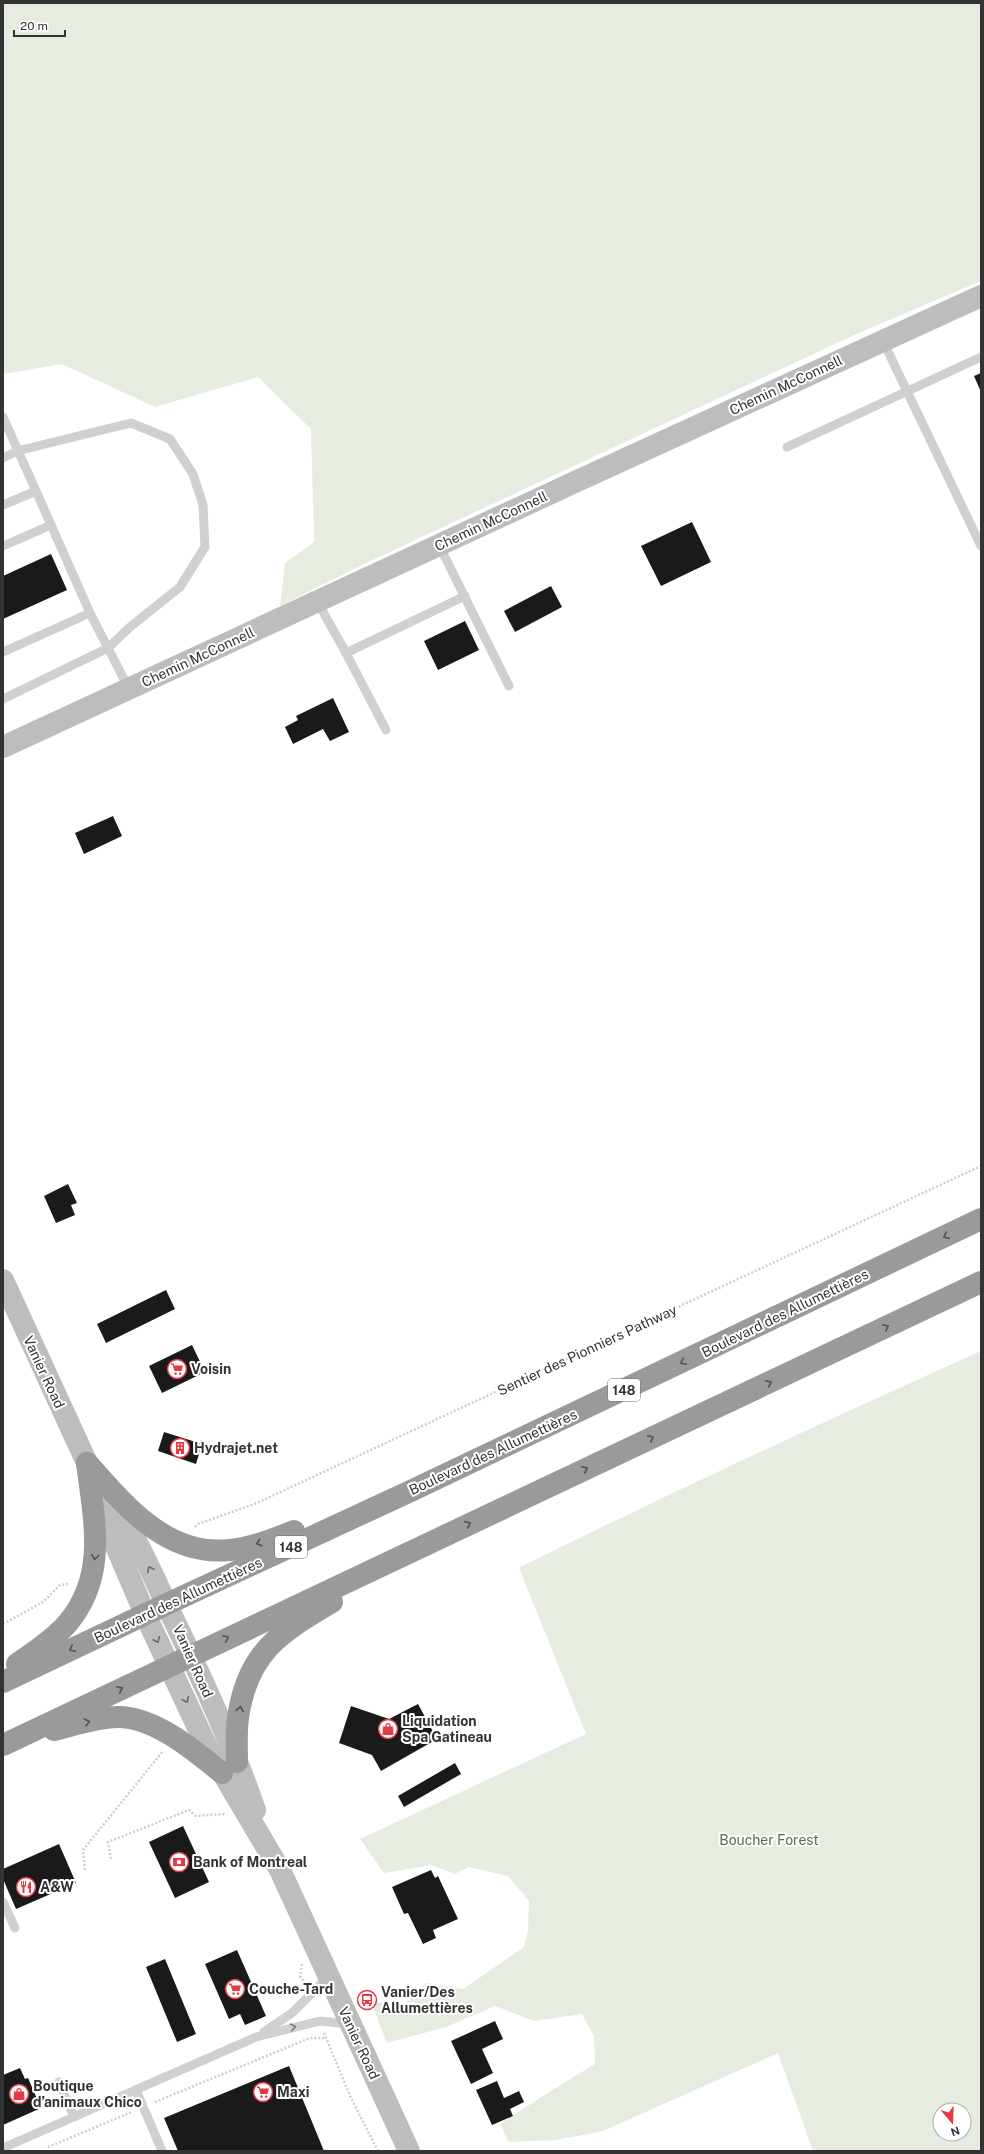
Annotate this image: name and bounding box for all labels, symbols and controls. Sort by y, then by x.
scale bar [14,12,65,38]
text: 20 m [20,19,48,33]
street label: Chemin McConnell [727,352,845,418]
street label: Chemin McConnell [432,488,550,554]
street label: Chemin McConnell [139,624,257,690]
one-way arrow [942,1231,950,1239]
street label: Boulevard des Allumettières [699,1266,871,1360]
street label: Sentier des Pionniers Pathway [495,1301,680,1399]
one-way arrow [882,1324,889,1332]
street label: Vanier Road [20,1333,68,1411]
one-way arrow [679,1357,687,1365]
supermarket icon: Voisin [166,1358,188,1380]
place label: Voisin [191,1361,231,1377]
road number: 148 [608,1379,640,1401]
one-way arrow [764,1380,772,1388]
street label: Boulevard des Allumettières [407,1406,579,1498]
one-way arrow [647,1435,654,1443]
building icon: Hydrajet.net [169,1437,191,1459]
place label: Hydrajet.net [194,1440,278,1456]
one-way arrow [581,1466,589,1474]
one-way arrow [463,1521,471,1529]
road number: 148 [275,1536,307,1558]
one-way arrow [256,1538,263,1547]
one-way arrow [91,1554,100,1560]
street label: Boulevard des Allumettières [92,1554,264,1646]
one-way arrow [147,1565,155,1573]
street label: Vanier Road [170,1622,216,1700]
one-way arrow [152,1635,160,1643]
one-way arrow [222,1635,229,1643]
one-way arrow [69,1644,76,1652]
one-way arrow [115,1686,123,1694]
one-way arrow [181,1696,189,1703]
one-way arrow [235,1706,243,1712]
place label: Liquidation Spa Gatineau [402,1713,492,1745]
shop icon: Liquidation Spa Gatineau [377,1718,399,1740]
one-way arrow [84,1719,90,1727]
park label: Boucher Forest [719,1832,819,1848]
bank icon: Bank of Montreal [168,1851,190,1873]
place label: Bank of Montreal [193,1854,308,1870]
restaurant icon: A&W [15,1876,37,1898]
place label: A&W [40,1879,74,1895]
supermarket icon: Couche-Tard [224,1978,246,2000]
place label: Couche-Tard [249,1981,333,1997]
place label: Vanier/Des Allumettières [381,1984,473,2016]
bus stop icon: Vanier/Des Allumettières [356,1989,378,2011]
street label: Vanier Road [335,2004,383,2082]
one-way arrow [290,2023,297,2031]
place label: Boutique d’animaux Chico [33,2078,142,2110]
supermarket icon: Maxi [252,2081,274,2103]
shop icon: Boutique d’animaux Chico [8,2083,30,2105]
place label: Maxi [277,2084,310,2100]
north arrow [932,2102,972,2142]
text: N [949,2124,961,2139]

